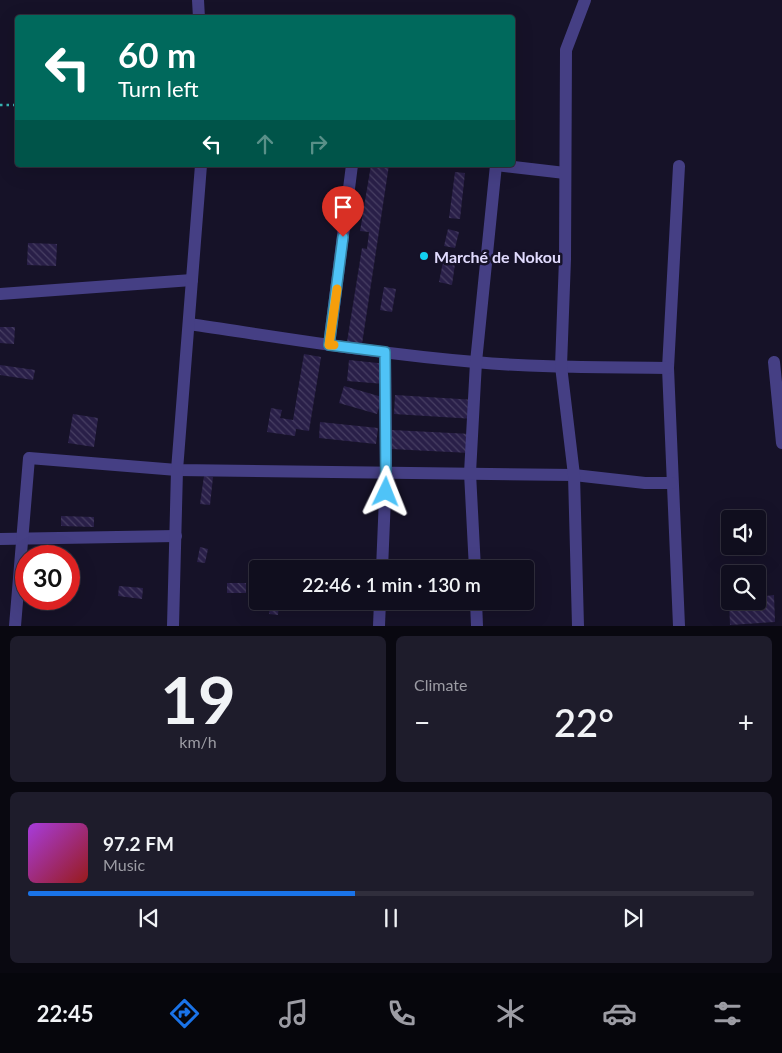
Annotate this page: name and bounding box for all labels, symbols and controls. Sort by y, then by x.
text: 60 m [118,33,196,75]
icon: left [35,35,100,100]
text: Turn left [118,75,199,102]
icon: left [198,130,226,158]
icon: ahead [251,130,279,158]
icon: right [304,130,332,158]
pin [322,186,364,237]
icon: arrive [329,193,357,221]
place label: Marché de Nokou [434,247,561,266]
marker: Marché de Nokou [418,250,430,262]
position arrow [359,465,411,517]
map controls [721,510,766,610]
button: sound [721,510,766,555]
speed limit sign: 30 [15,545,80,610]
button: search [721,565,766,610]
text: 22:46 · 1 min · 130 m [302,573,481,596]
text: 19 [160,660,236,738]
text: Climate [414,675,467,694]
text: 22° [554,699,614,745]
text: − [414,705,430,739]
text: + [738,705,754,739]
text: km/h [179,732,217,751]
text: 97.2 FM [103,832,174,855]
text: Music [103,855,145,874]
icon: previous [135,904,163,932]
icon: pause [377,904,405,932]
icon: next [619,904,647,932]
icon: directions [167,996,202,1031]
icon: music [276,996,311,1031]
icon: phone [384,996,419,1031]
icon: climate [493,996,528,1031]
icon: car [602,996,637,1031]
icon: filters [710,996,745,1031]
text: 22:45 [37,1000,94,1027]

